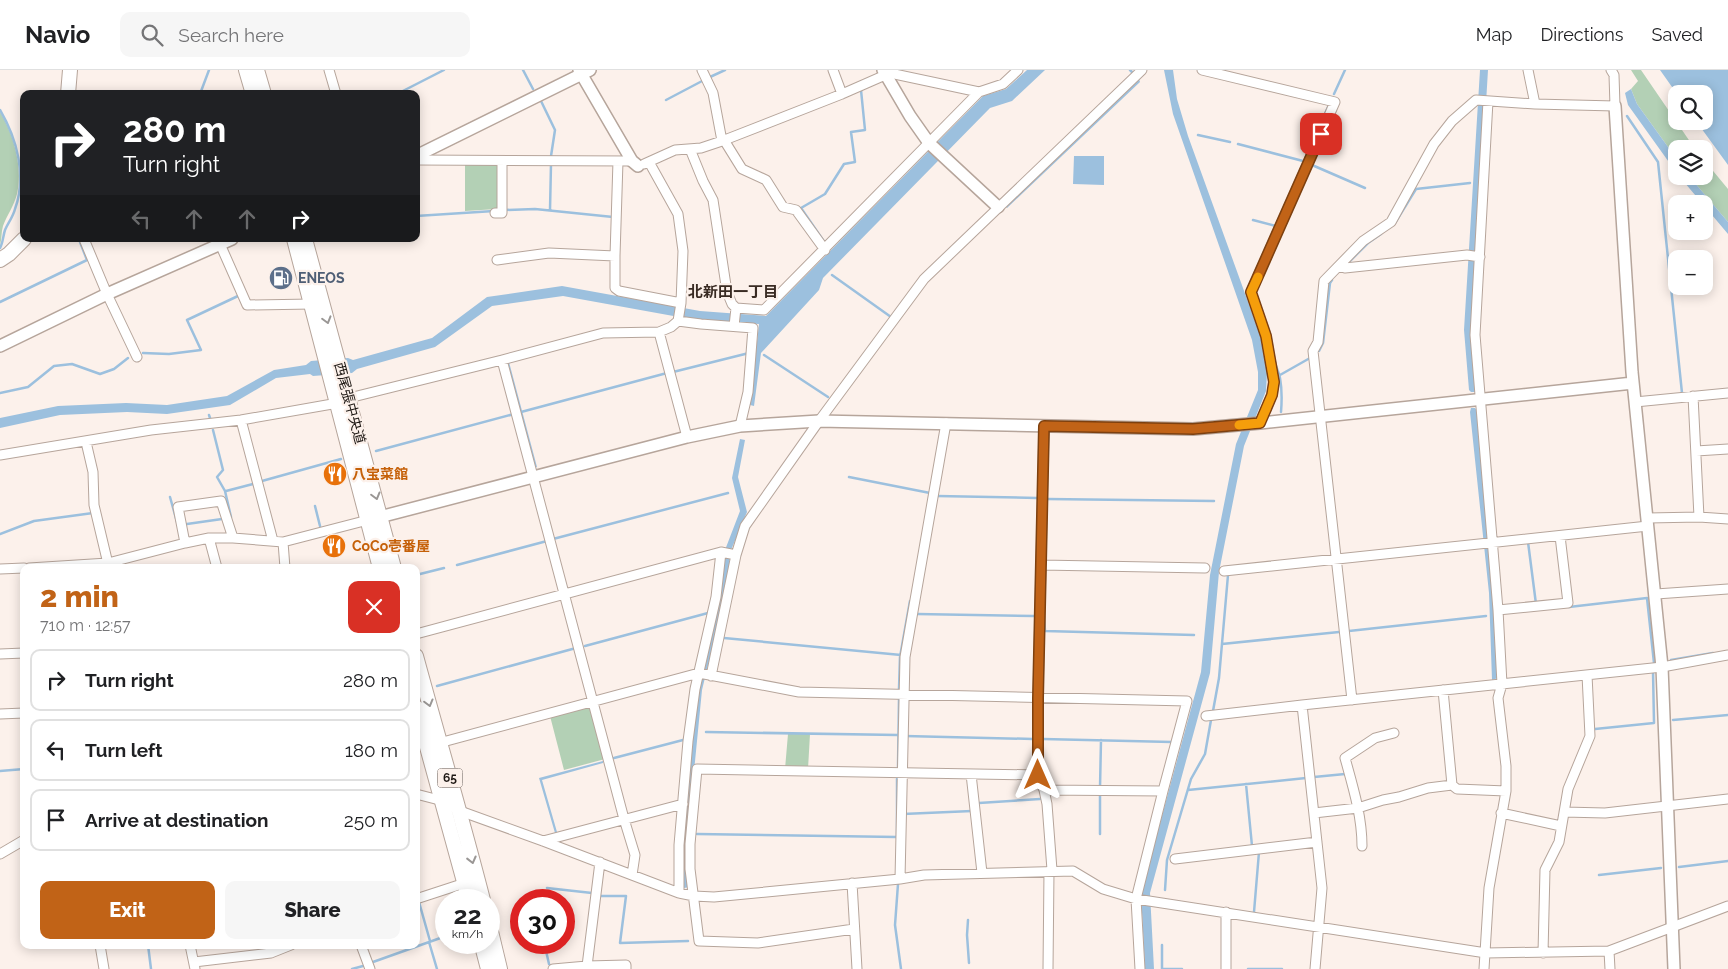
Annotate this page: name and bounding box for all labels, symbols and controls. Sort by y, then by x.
search box [120,12,470,57]
text: Navio [25,20,90,49]
icon: search [138,21,166,49]
text: Search here [178,24,284,46]
text: Map [1476,24,1512,45]
text: Directions [1540,24,1624,45]
text: Saved [1652,24,1703,45]
map controls [1668,85,1713,295]
button: search [1668,85,1713,130]
text: 280 m [123,109,226,150]
icon: right [40,110,105,175]
pin [1300,113,1342,155]
icon: arrive [1307,120,1335,148]
button: layers [1668,140,1713,185]
text: Turn right [123,151,220,177]
button: + [1668,195,1713,240]
icon: left [127,205,155,233]
icon: ahead [180,205,208,233]
icon: ahead [233,205,261,233]
icon: right [286,205,314,233]
button: − [1668,250,1713,295]
fuel station icon: ENEOS [268,265,294,291]
place label: ENEOS [298,270,345,286]
district label: 北新田一丁目 [688,283,778,301]
one-way arrow [322,315,332,323]
street label: 西尾張中央道 [331,360,369,446]
restaurant icon: 八宝菜館 [322,461,348,487]
place label: 八宝菜館 [352,466,408,482]
one-way arrow [370,492,380,500]
restaurant icon: CoCo壱番屋 [321,533,347,559]
place label: CoCo壱番屋 [352,538,430,554]
text: 2 min [40,579,119,614]
button: close [348,581,400,633]
text: 710 m · 12:57 [40,616,131,635]
icon: right [42,666,70,694]
text: Turn right [85,669,174,691]
text: 280 m [343,669,398,691]
one-way arrow [423,699,434,707]
icon: left [42,736,70,764]
text: Turn left [85,739,162,761]
text: 180 m [345,739,398,761]
position arrow [1011,748,1063,800]
road number: 65 [438,768,462,788]
icon: arrive [42,806,70,834]
text: Arrive at destination [85,809,269,831]
text: 250 m [344,809,398,831]
one-way arrow [466,855,477,864]
button: Exit [40,881,215,939]
button: Share [225,881,400,939]
speed limit sign: 30 [510,889,575,954]
text: 22 [453,900,482,930]
text: km/h [452,927,483,941]

